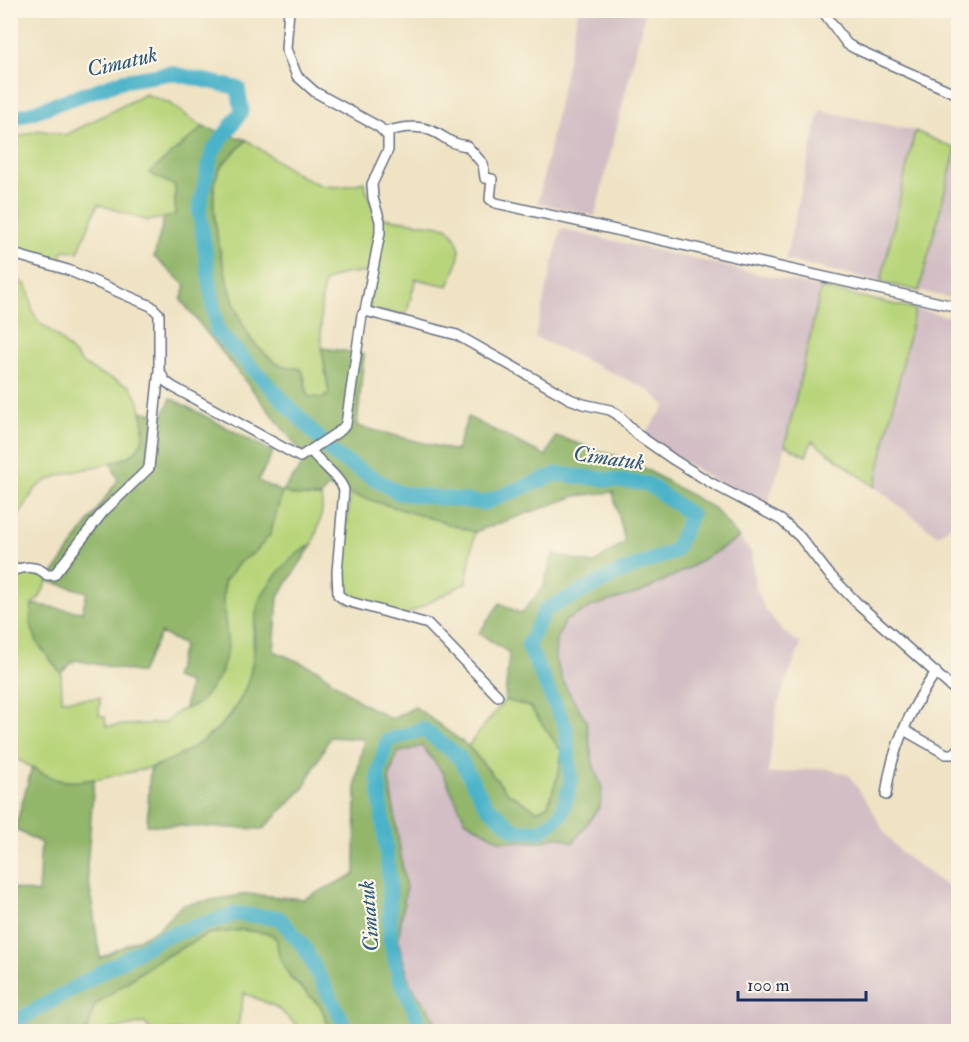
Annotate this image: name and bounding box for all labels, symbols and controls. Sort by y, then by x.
water label: Cimatuk [84,40,160,84]
water label: Cimatuk [572,439,646,477]
water label: Cimatuk [353,879,385,953]
scale bar [738,964,866,1002]
text: 100 m [747,974,790,997]

